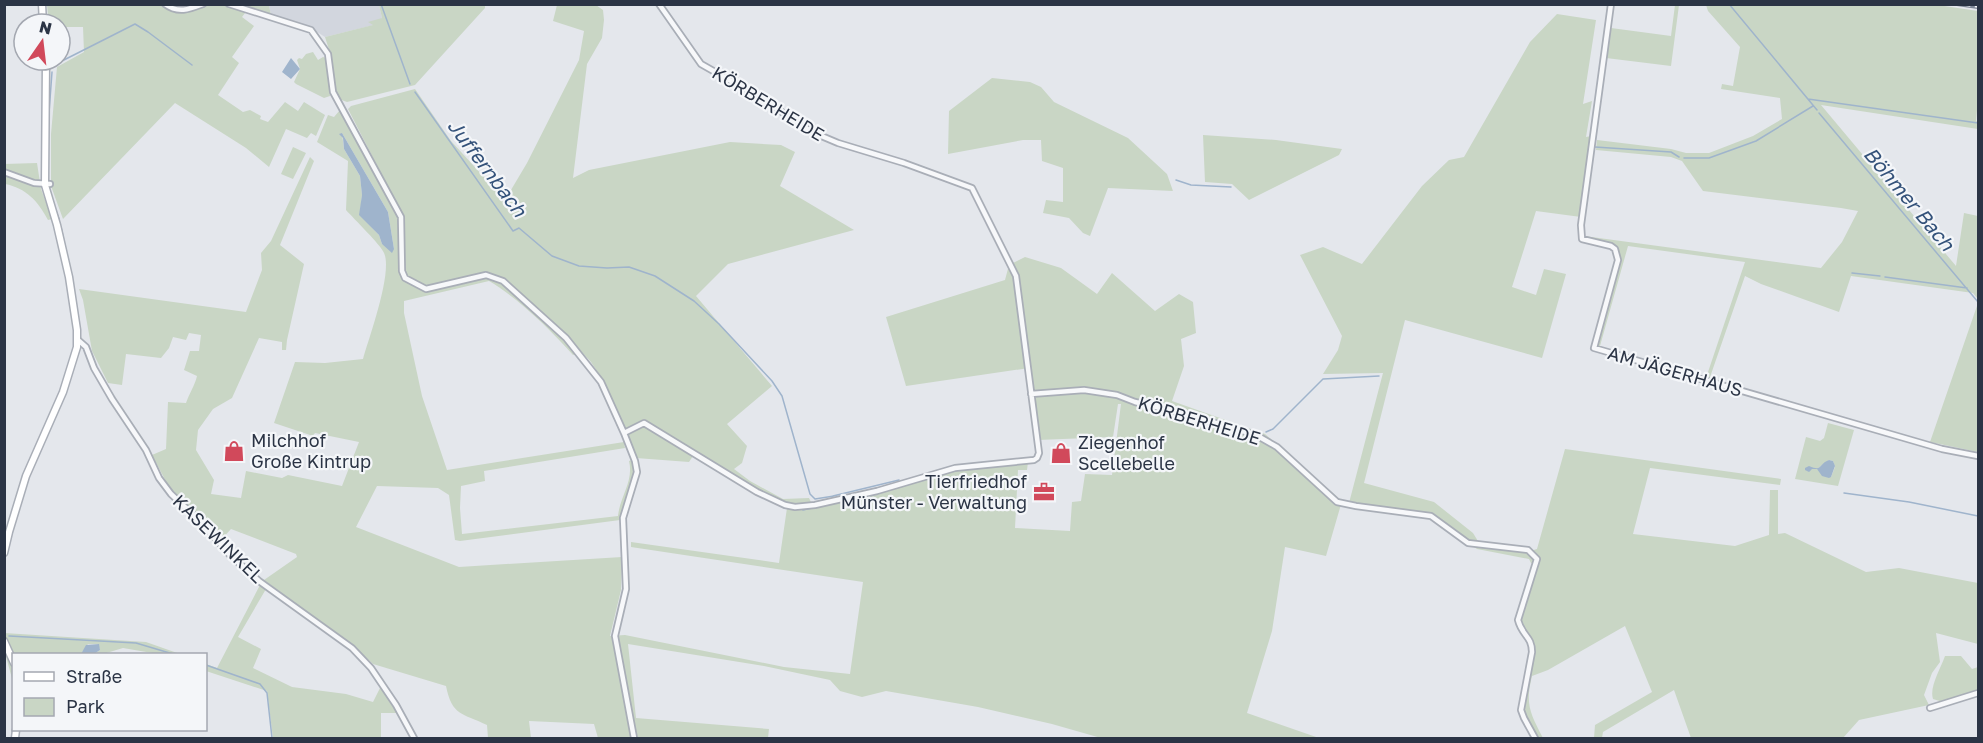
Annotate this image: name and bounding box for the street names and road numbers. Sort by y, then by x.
street label: KÖRBERHEIDE [709,61,829,145]
street label: AM JÄGERHAUS [1605,341,1745,401]
street label: KÖRBERHEIDE [1135,391,1263,449]
street label: KASEWINKEL [169,490,269,587]

